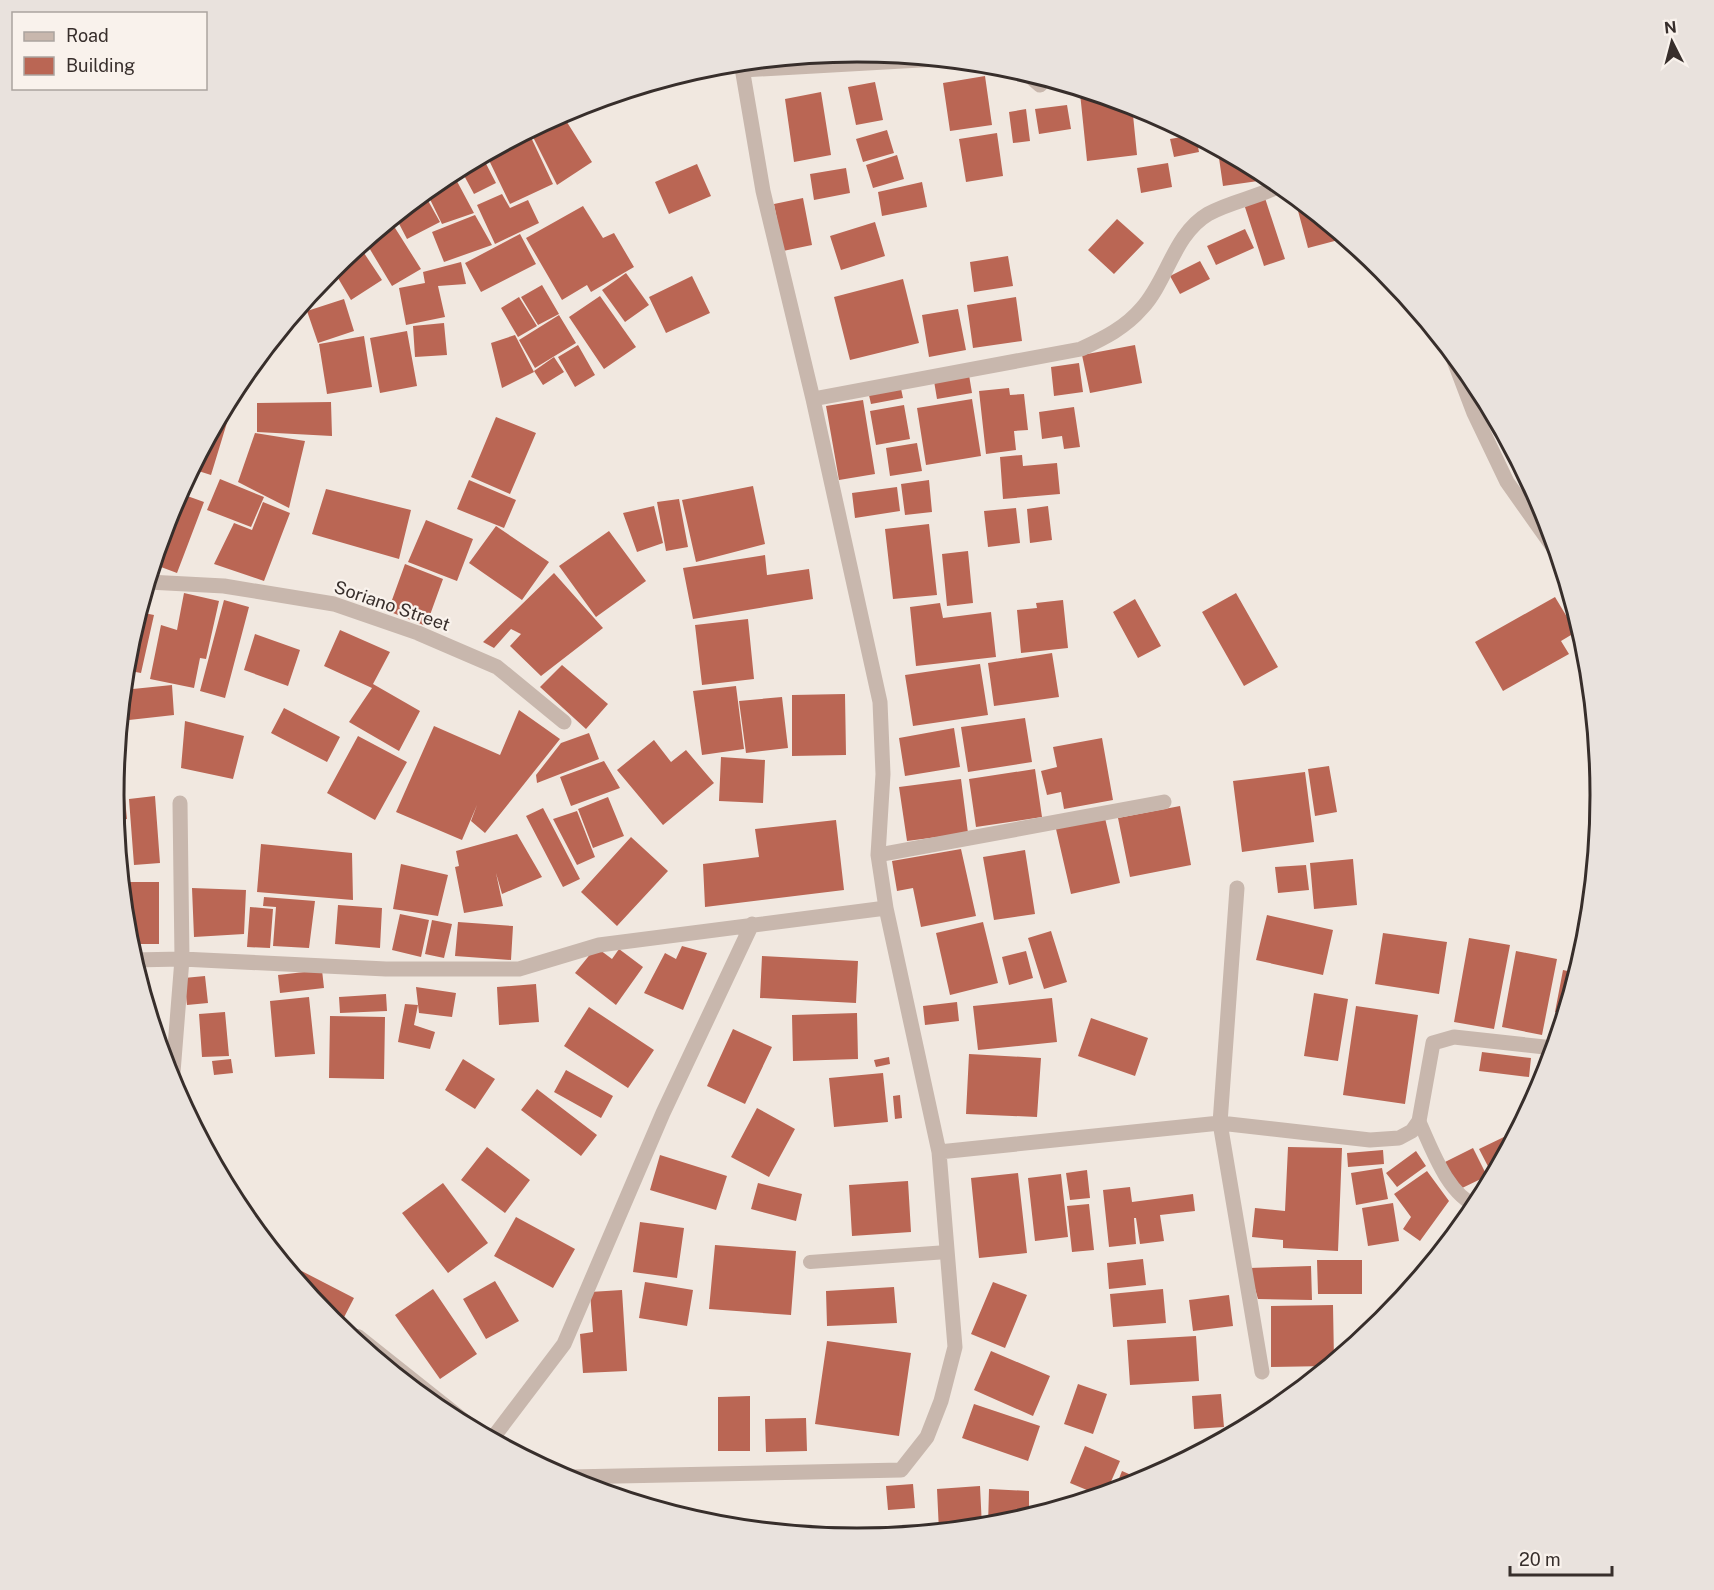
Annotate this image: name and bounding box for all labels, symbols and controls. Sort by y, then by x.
legend [12,12,207,90]
north arrow [1642,12,1702,72]
text: N [1663,17,1678,38]
text: Road [66,25,109,46]
text: Building [66,55,135,76]
street label: Soriano Street [331,576,453,635]
scale bar [1510,1539,1612,1577]
text: 20 m [1519,1549,1561,1570]

